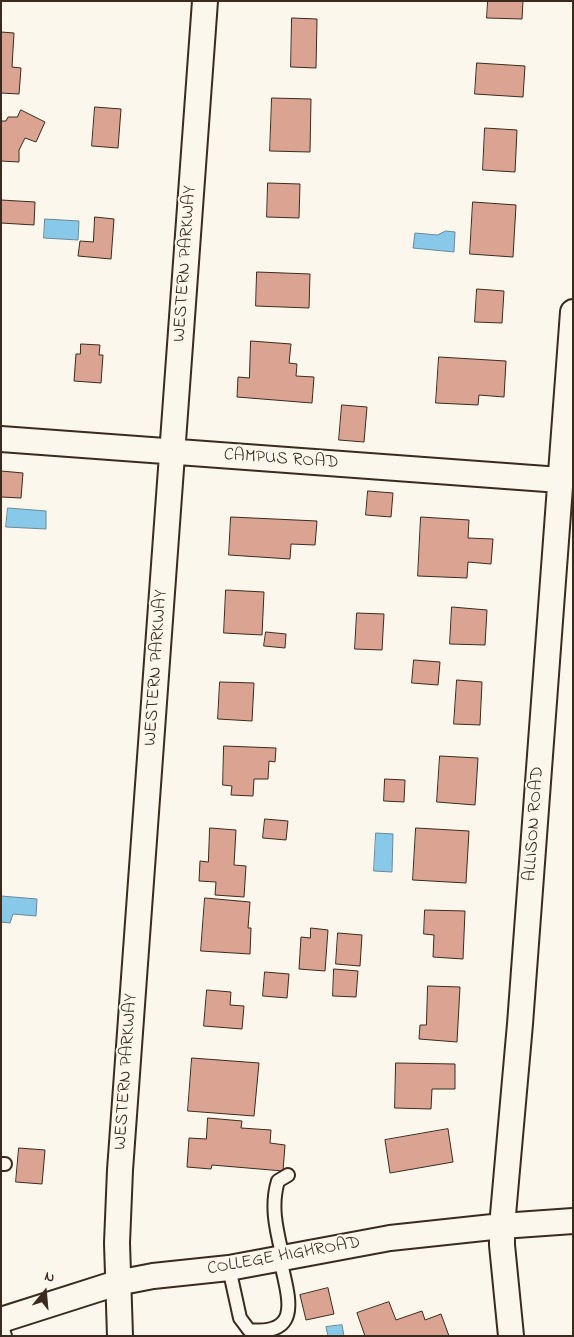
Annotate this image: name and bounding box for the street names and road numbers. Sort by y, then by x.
street label: WESTERN PARKWAY [170,185,202,343]
street label: CAMPUS ROAD [223,445,339,475]
street label: WESTERN PARKWAY [141,589,173,747]
street label: ALLISON ROAD [520,766,550,882]
street label: WESTERN PARKWAY [111,993,143,1151]
street label: COLLEGE HIGHROAD [206,1233,362,1281]

